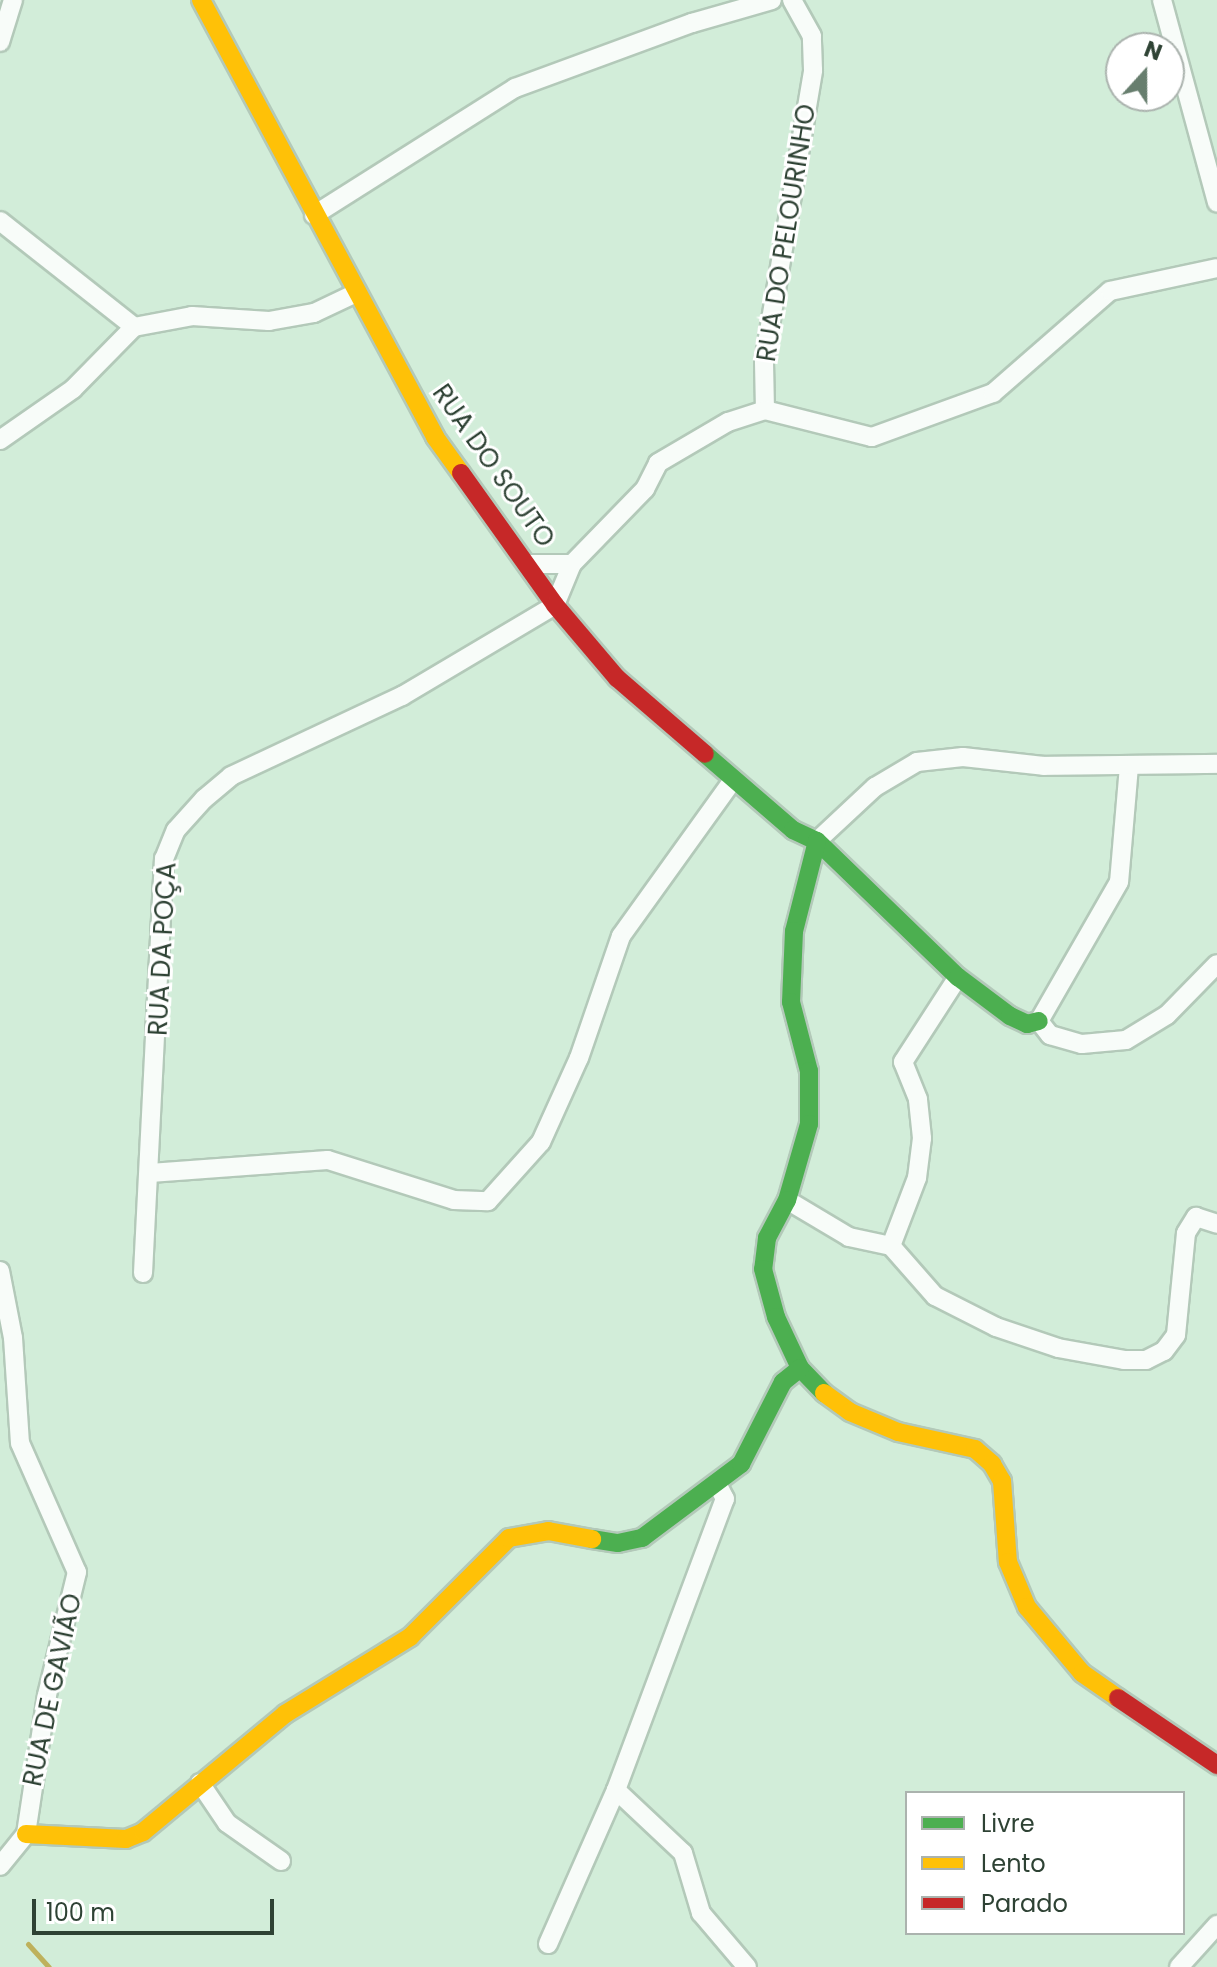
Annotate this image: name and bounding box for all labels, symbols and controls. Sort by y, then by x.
north arrow [1105,32,1185,112]
text: N [1140,34,1166,68]
street label: RUA DO PELOURINHO [751,102,823,364]
street label: RUA DO SOUTO [425,379,561,553]
street label: RUA DA POÇA [143,861,183,1037]
street label: RUA DE GAVIÃO [17,1591,89,1789]
legend [905,1791,1185,1935]
text: Livre [981,1807,1035,1840]
text: Lento [981,1847,1046,1880]
scale bar [36,1883,278,1933]
text: Parado [981,1887,1068,1920]
text: 100 m [46,1896,115,1929]

